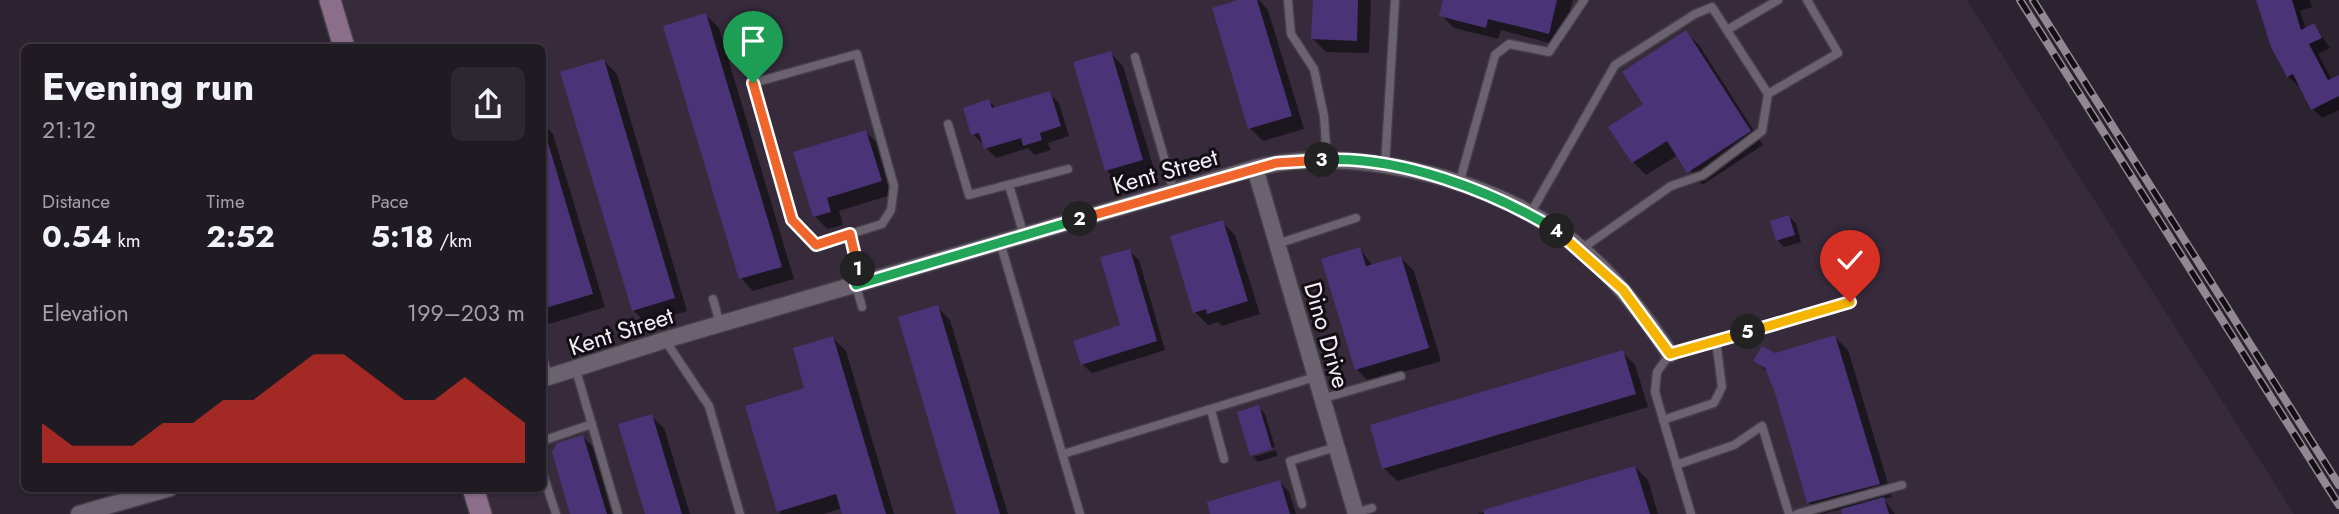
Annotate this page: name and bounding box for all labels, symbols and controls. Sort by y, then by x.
pin [723,11,783,83]
icon: arrive [734,22,772,60]
text: Evening run [42,59,254,114]
button: share [451,67,525,141]
text: 21:12 [42,113,96,147]
street label: Kent Street [1108,139,1222,203]
pin: 3 [1304,142,1340,178]
text: 3 [1316,146,1327,173]
text: Distance [42,188,110,215]
text: Time [206,188,245,215]
text: Pace [371,188,409,215]
pin: 2 [1062,202,1098,236]
text: 2 [1073,205,1086,232]
pin: 4 [1540,214,1574,248]
text: 0.54 [42,215,112,258]
text: 2:52 [206,215,275,258]
text: 5:18 [371,215,434,258]
text: 4 [1550,217,1563,244]
text: km [112,227,141,254]
text: /km [434,227,472,254]
pin [1820,230,1880,302]
icon: check [1831,241,1869,279]
pin: 1 [840,252,876,286]
text: 1 [853,255,862,282]
street label: Dino Drive [1295,278,1359,392]
text: Elevation [42,296,129,330]
text: 199–203 m [407,296,525,330]
street label: Kent Street [564,298,678,364]
pin: 5 [1730,314,1766,350]
text: 5 [1741,318,1754,345]

